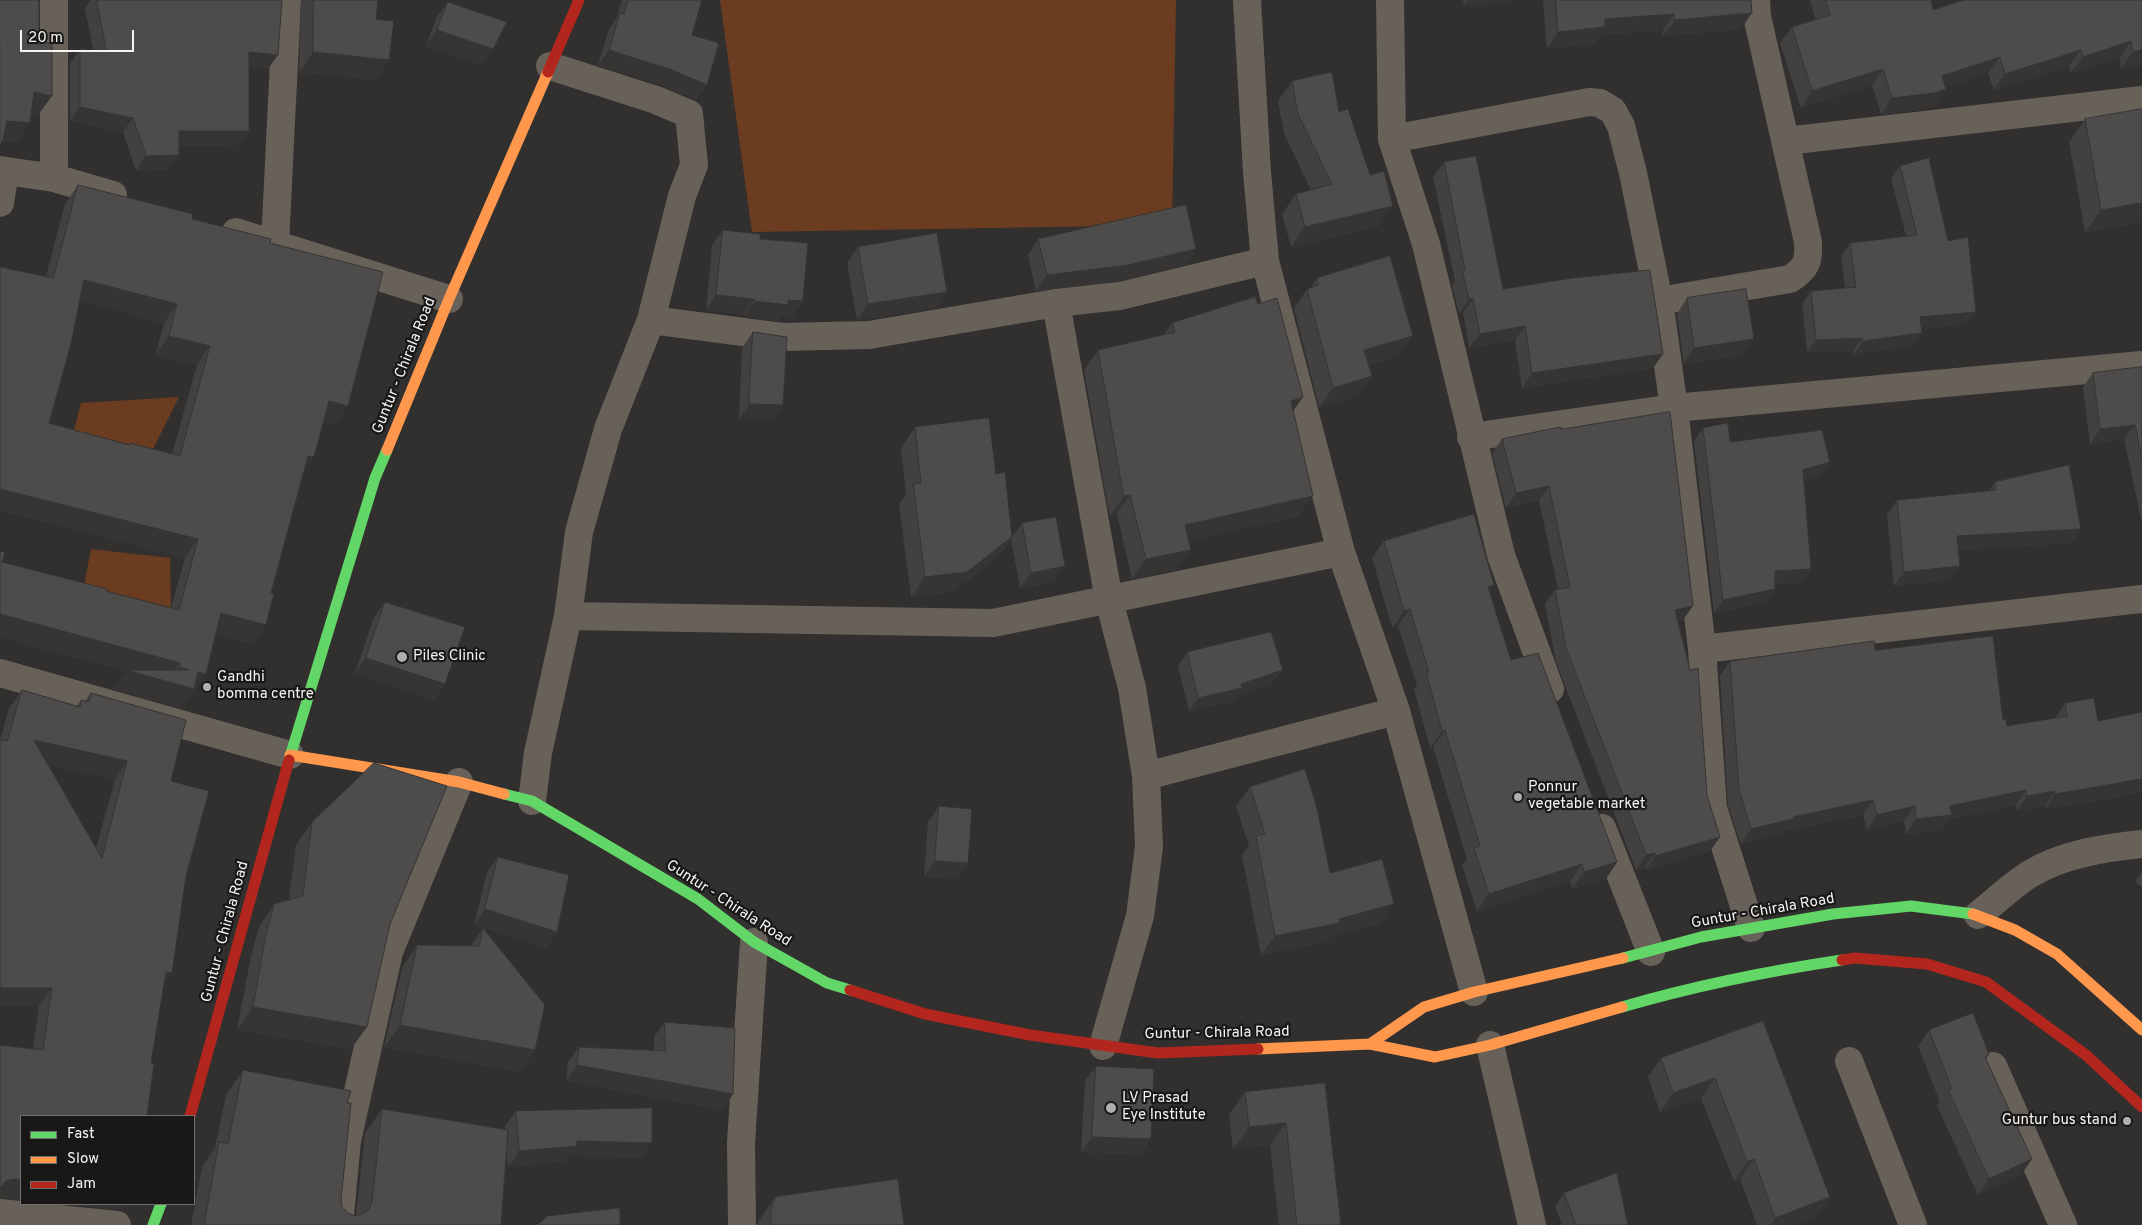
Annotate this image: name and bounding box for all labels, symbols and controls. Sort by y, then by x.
scale bar [22,20,136,52]
text: 20 m [28,29,63,48]
street label: Guntur - Chirala Road [369,295,441,437]
place label: Piles Clinic [413,648,486,666]
marker: Piles Clinic [395,650,409,664]
place label: Gandhi bomma centre [217,669,314,704]
marker: Gandhi bomma centre [201,681,213,693]
place label: Ponnur vegetable market [1528,779,1645,814]
marker: Ponnur vegetable market [1512,791,1524,803]
street label: Guntur - Chirala Road [662,857,794,951]
street label: Guntur - Chirala Road [199,860,253,1004]
street label: Guntur - Chirala Road [1690,891,1836,933]
street label: Guntur - Chirala Road [1144,1024,1290,1044]
place label: LV Prasad Eye Institute [1122,1090,1206,1125]
marker: LV Prasad Eye Institute [1104,1101,1118,1115]
place label: Guntur bus stand [2002,1112,2117,1130]
legend [20,1115,195,1205]
marker: Guntur bus stand [2121,1115,2133,1127]
text: Fast [67,1125,95,1144]
text: Slow [67,1150,99,1169]
text: Jam [67,1175,96,1194]

